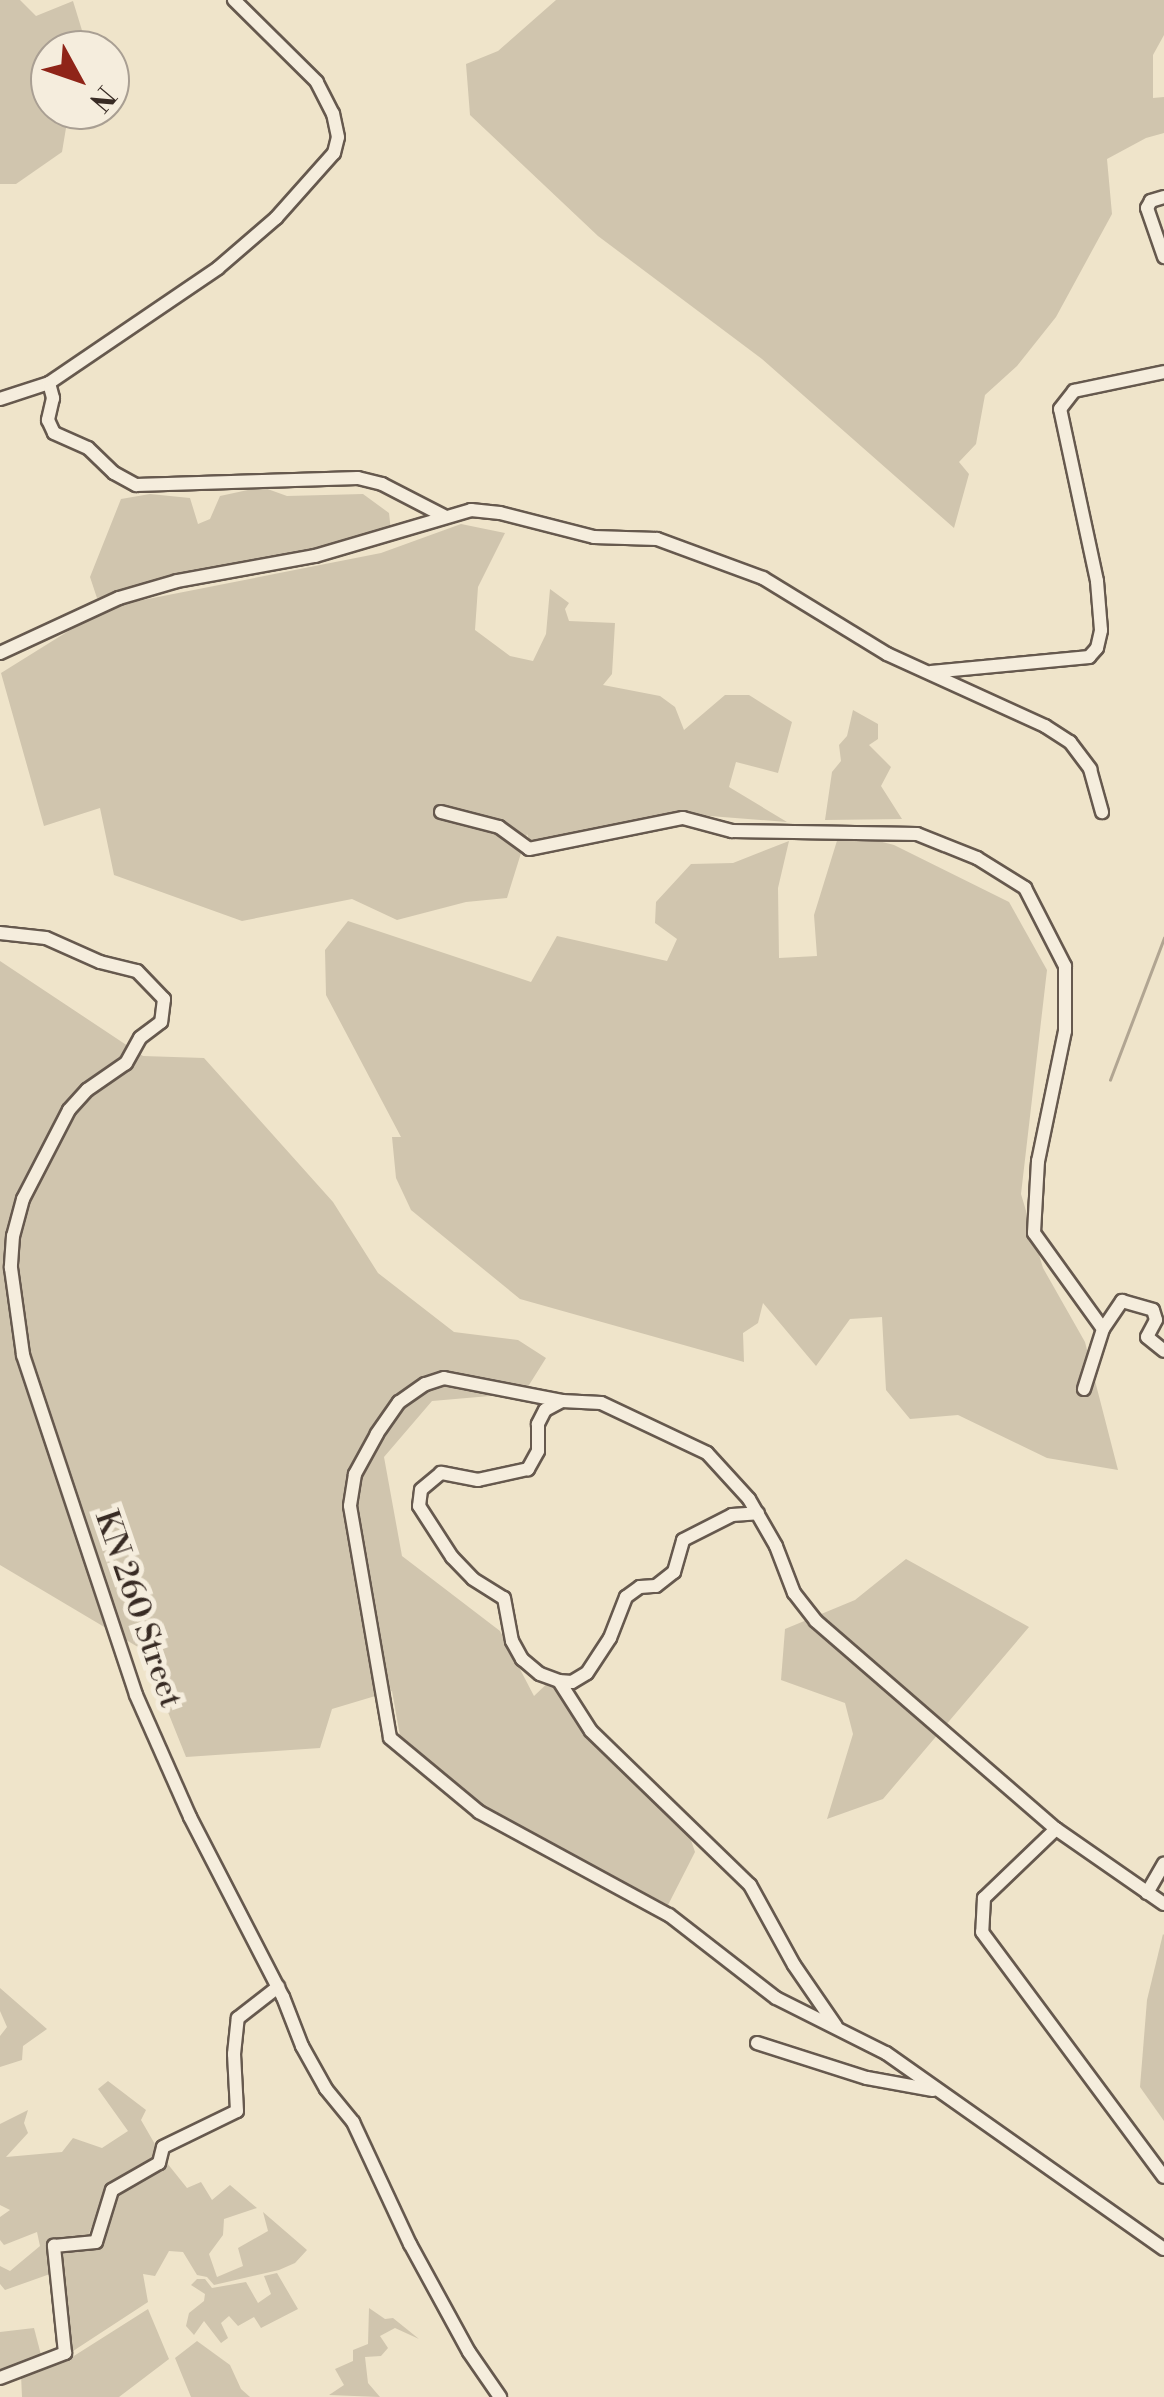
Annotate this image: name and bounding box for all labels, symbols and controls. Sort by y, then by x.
north arrow [30,30,130,130]
text: N [81,79,122,118]
street label: KN 260 Street [86,1505,190,1713]

